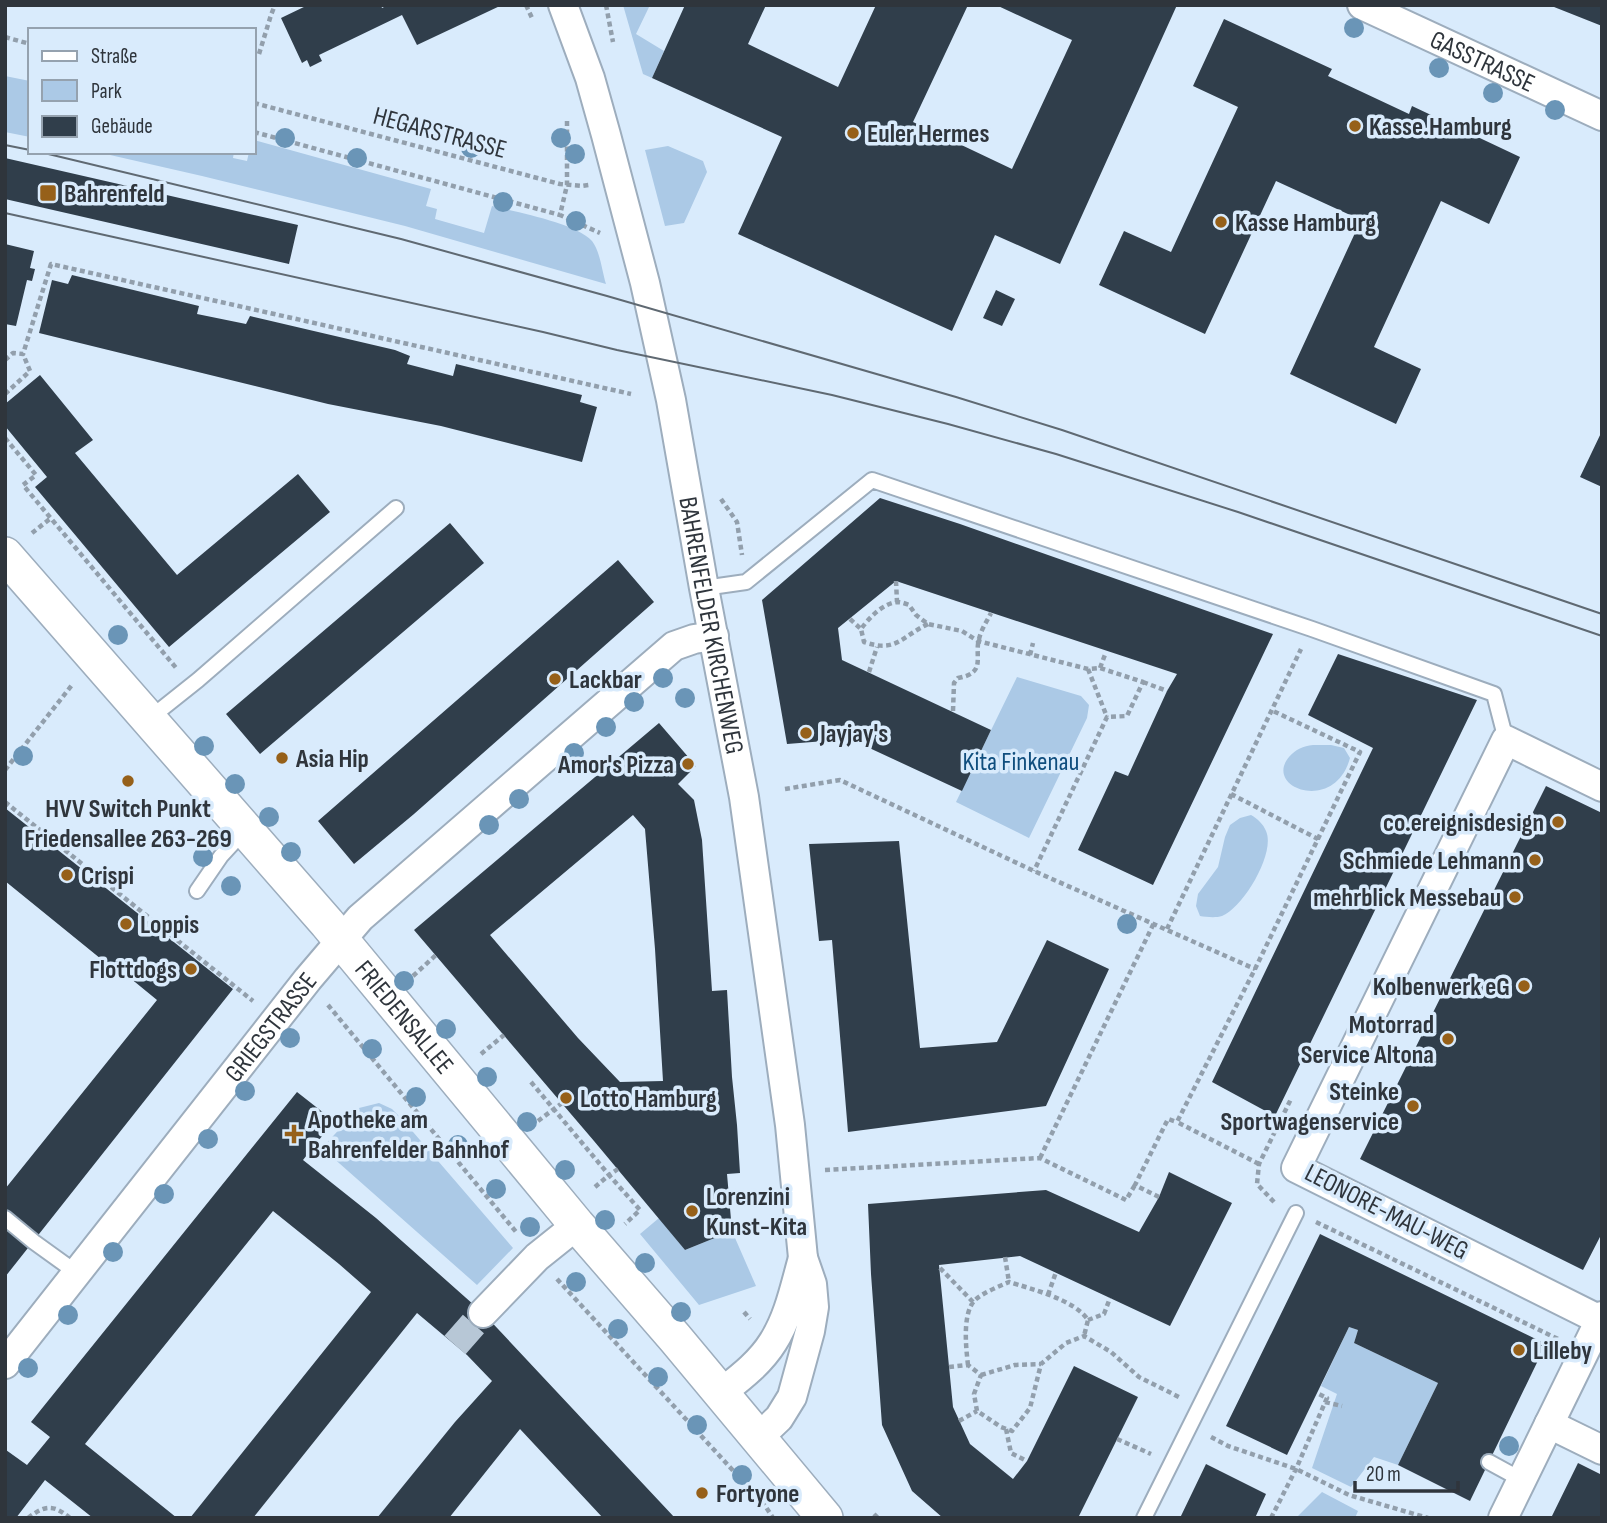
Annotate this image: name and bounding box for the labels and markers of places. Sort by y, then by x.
place label: Kasse.Hamburg [1369,112,1512,143]
marker: Kasse.Hamburg [1347,118,1363,134]
place label: Euler Hermes [867,119,989,150]
marker: Euler Hermes [845,125,861,141]
place label: Bahrenfeld [64,179,165,210]
marker: Bahrenfeld [38,183,58,203]
place label: Kasse Hamburg [1235,208,1376,239]
marker: Kasse Hamburg [1213,214,1229,230]
place label: Lackbar [569,665,642,696]
marker: Lackbar [547,671,563,687]
place label: Jayjay's [819,719,888,750]
marker: Jayjay's [798,725,814,741]
place label: Asia Hip [295,744,369,775]
marker: Asia Hip [274,750,290,766]
place label: Amor's Pizza [557,750,674,781]
marker: Amor's Pizza [680,756,696,772]
marker: HVV Switch Punkt Friedensallee 263-269 [120,773,136,789]
place label: HVV Switch Punkt Friedensallee 263-269 [24,794,232,855]
place label: co.ereignisdesign [1383,808,1544,839]
marker: co.ereignisdesign [1550,814,1566,830]
place label: Schmiede Lehmann [1343,846,1521,877]
marker: Schmiede Lehmann [1527,852,1543,868]
place label: Crispi [81,861,134,892]
marker: Crispi [59,867,75,883]
place label: mehrblick Messebau [1313,883,1501,914]
marker: mehrblick Messebau [1507,889,1523,905]
place label: Loppis [140,910,199,941]
marker: Loppis [118,916,134,932]
place label: Flottdogs [89,955,177,986]
marker: Flottdogs [183,961,199,977]
place label: Kolbenwerk eG [1373,972,1510,1003]
marker: Kolbenwerk eG [1516,978,1532,994]
place label: Motorrad Service Altona [1301,1010,1434,1071]
marker: Motorrad Service Altona [1440,1031,1456,1047]
place label: Steinke Sportwagenservice [1221,1077,1399,1138]
place label: Lotto Hamburg [580,1084,717,1115]
marker: Lotto Hamburg [558,1090,574,1106]
marker: Steinke Sportwagenservice [1405,1098,1421,1114]
place label: Apotheke am Bahrenfelder Bahnhof [307,1105,510,1166]
marker: Apotheke am Bahrenfelder Bahnhof [286,1126,302,1142]
place label: Lorenzini Kunst-Kita [706,1182,807,1243]
marker: Lorenzini Kunst-Kita [684,1203,700,1219]
place label: Lilleby [1533,1336,1592,1367]
marker: Lilleby [1511,1342,1527,1358]
place label: Fortyone [716,1479,799,1510]
marker: Fortyone [694,1485,710,1501]

